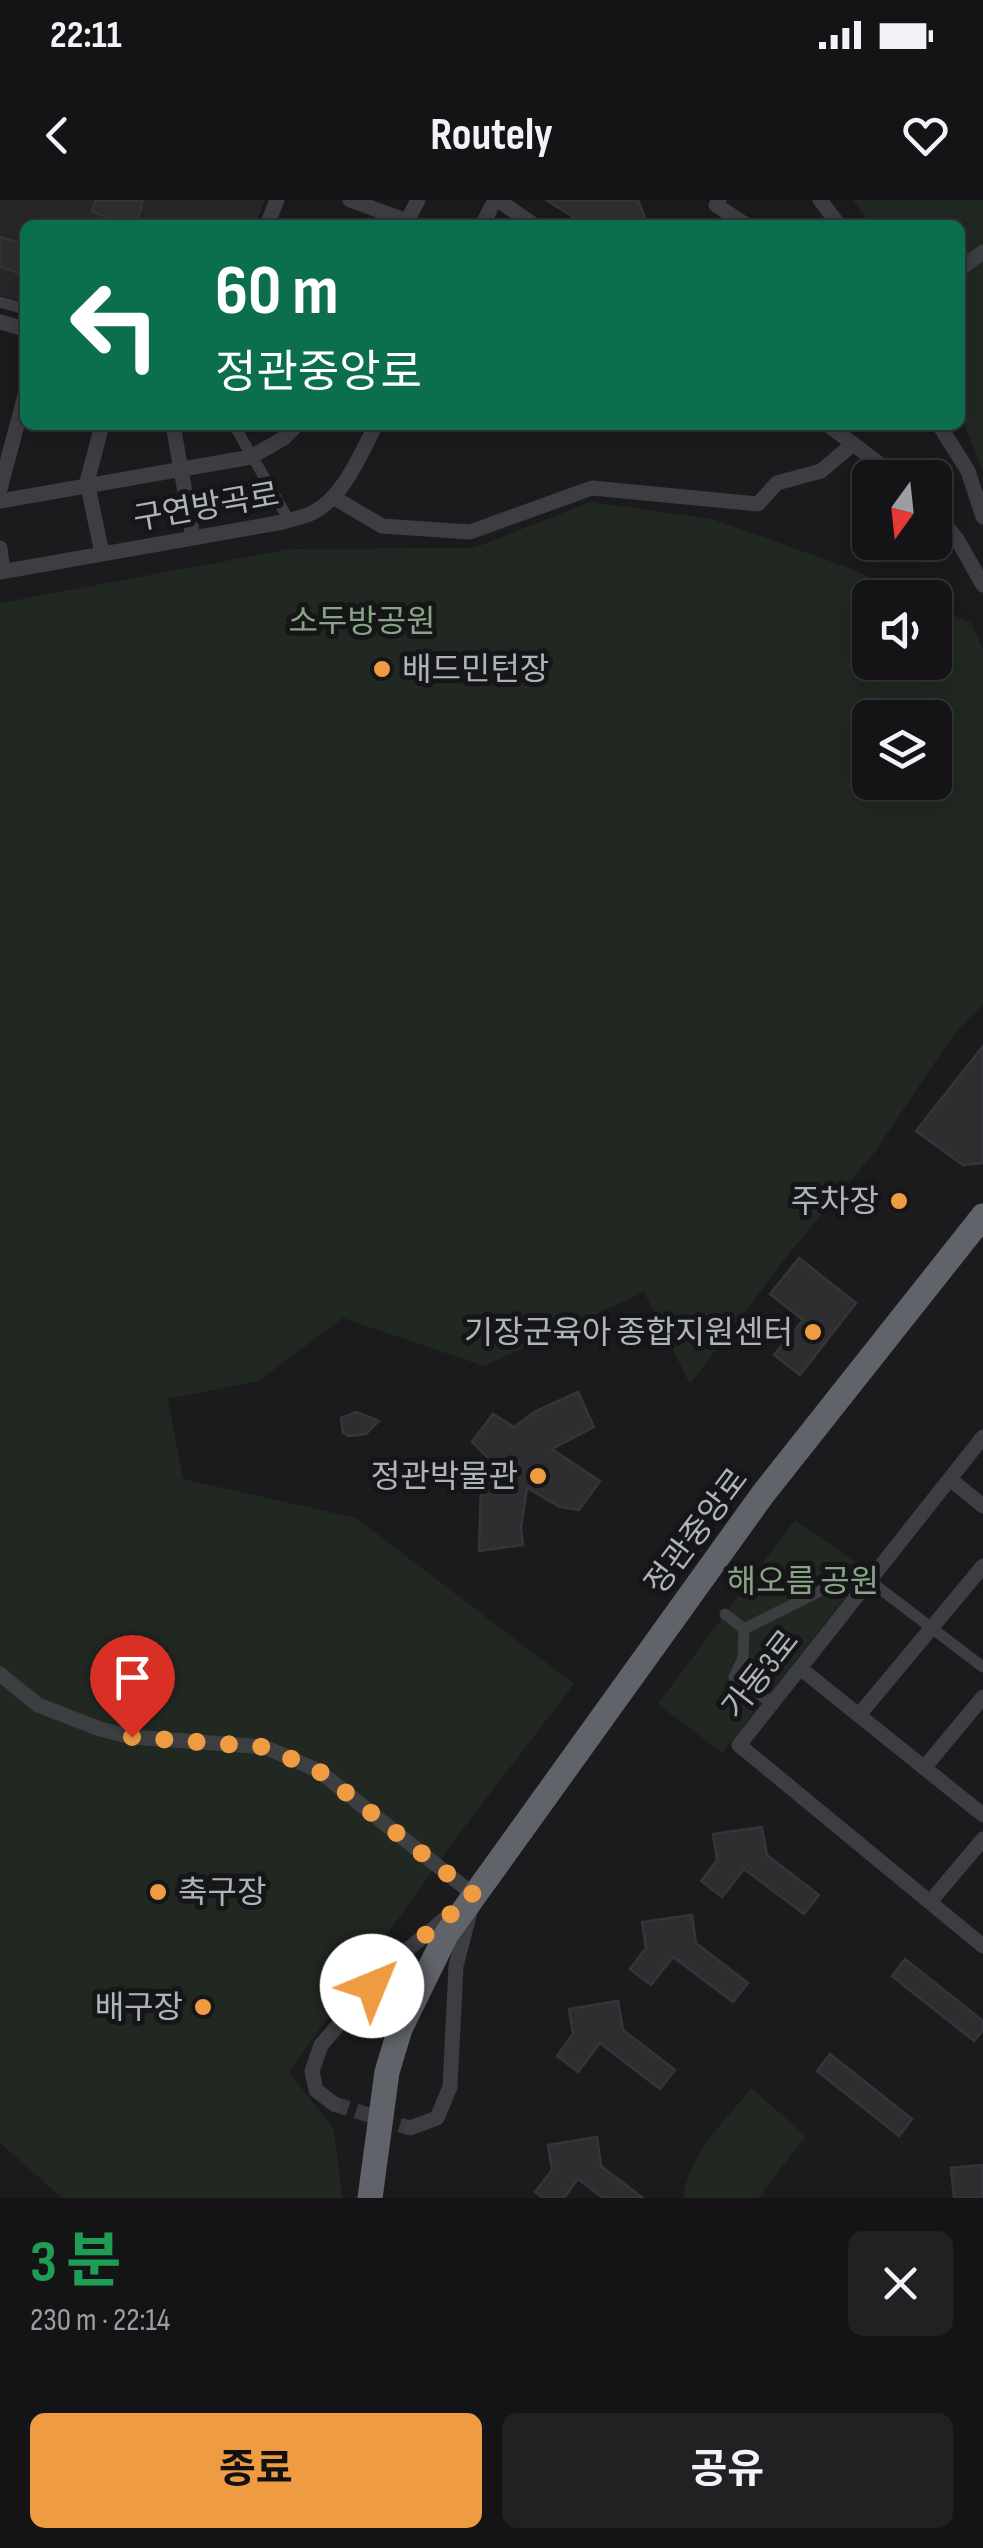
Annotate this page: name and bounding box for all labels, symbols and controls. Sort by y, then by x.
text: 22:11 [50,13,122,58]
icon: back [30,108,85,163]
text: Routely [430,108,553,163]
icon: heart [898,108,953,163]
text: 60 m [215,250,339,334]
icon: left [50,260,180,390]
text: 정관중앙로 [215,346,422,401]
north arrow [852,460,952,560]
map controls [852,460,952,800]
street label: 구연방곡로 [130,475,282,539]
button: sound [852,580,952,680]
park label: 소두방공원 [288,603,436,642]
place label: 배드민턴장 [402,651,549,690]
marker: 배드민턴장 [371,658,393,680]
button: layers [852,700,952,800]
place label: 주차장 [791,1183,879,1222]
marker: 주차장 [888,1190,910,1212]
place label: 기장군육아 종합지원센터 [464,1314,793,1353]
marker: 기장군육아 종합지원센터 [802,1321,824,1343]
place label: 정관박물관 [371,1458,518,1497]
street label: 정관중앙로 [637,1461,757,1602]
marker: 정관박물관 [527,1465,549,1487]
park label: 해오름 공원 [727,1563,879,1602]
street label: 가동3로 [714,1623,808,1727]
pin [90,1635,175,1738]
icon: arrive [105,1650,160,1705]
place label: 축구장 [178,1874,266,1913]
marker: 축구장 [147,1881,169,1903]
position arrow [320,1934,424,2038]
place label: 배구장 [95,1989,183,2028]
marker: 배구장 [192,1996,214,2018]
text: 3 분 [30,2227,121,2299]
button: close [848,2231,953,2336]
text: 230 m · 22:14 [30,2301,170,2340]
button: 종료 [30,2413,482,2528]
button: 공유 [502,2413,953,2528]

